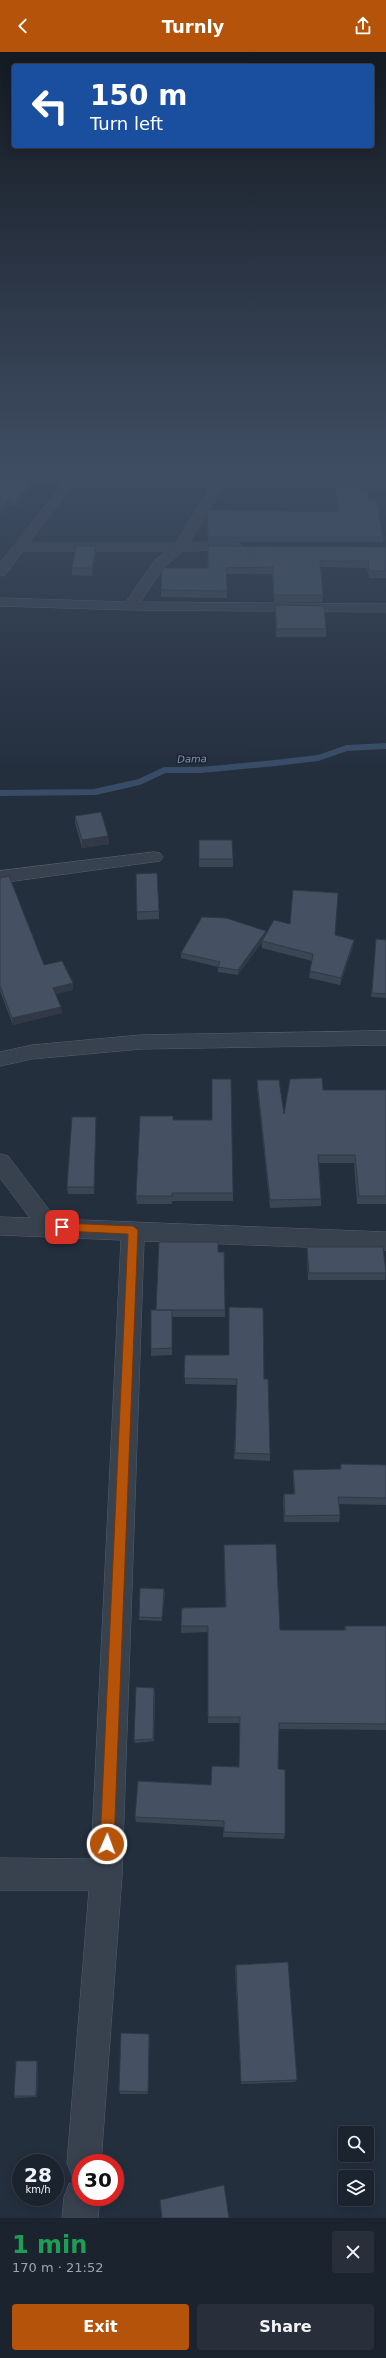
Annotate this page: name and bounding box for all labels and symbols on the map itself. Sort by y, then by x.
water label: Dama [177,753,207,765]
pin [45,1210,79,1244]
position arrow [86,1823,128,1865]
speed limit sign: 30 [72,2154,124,2206]

